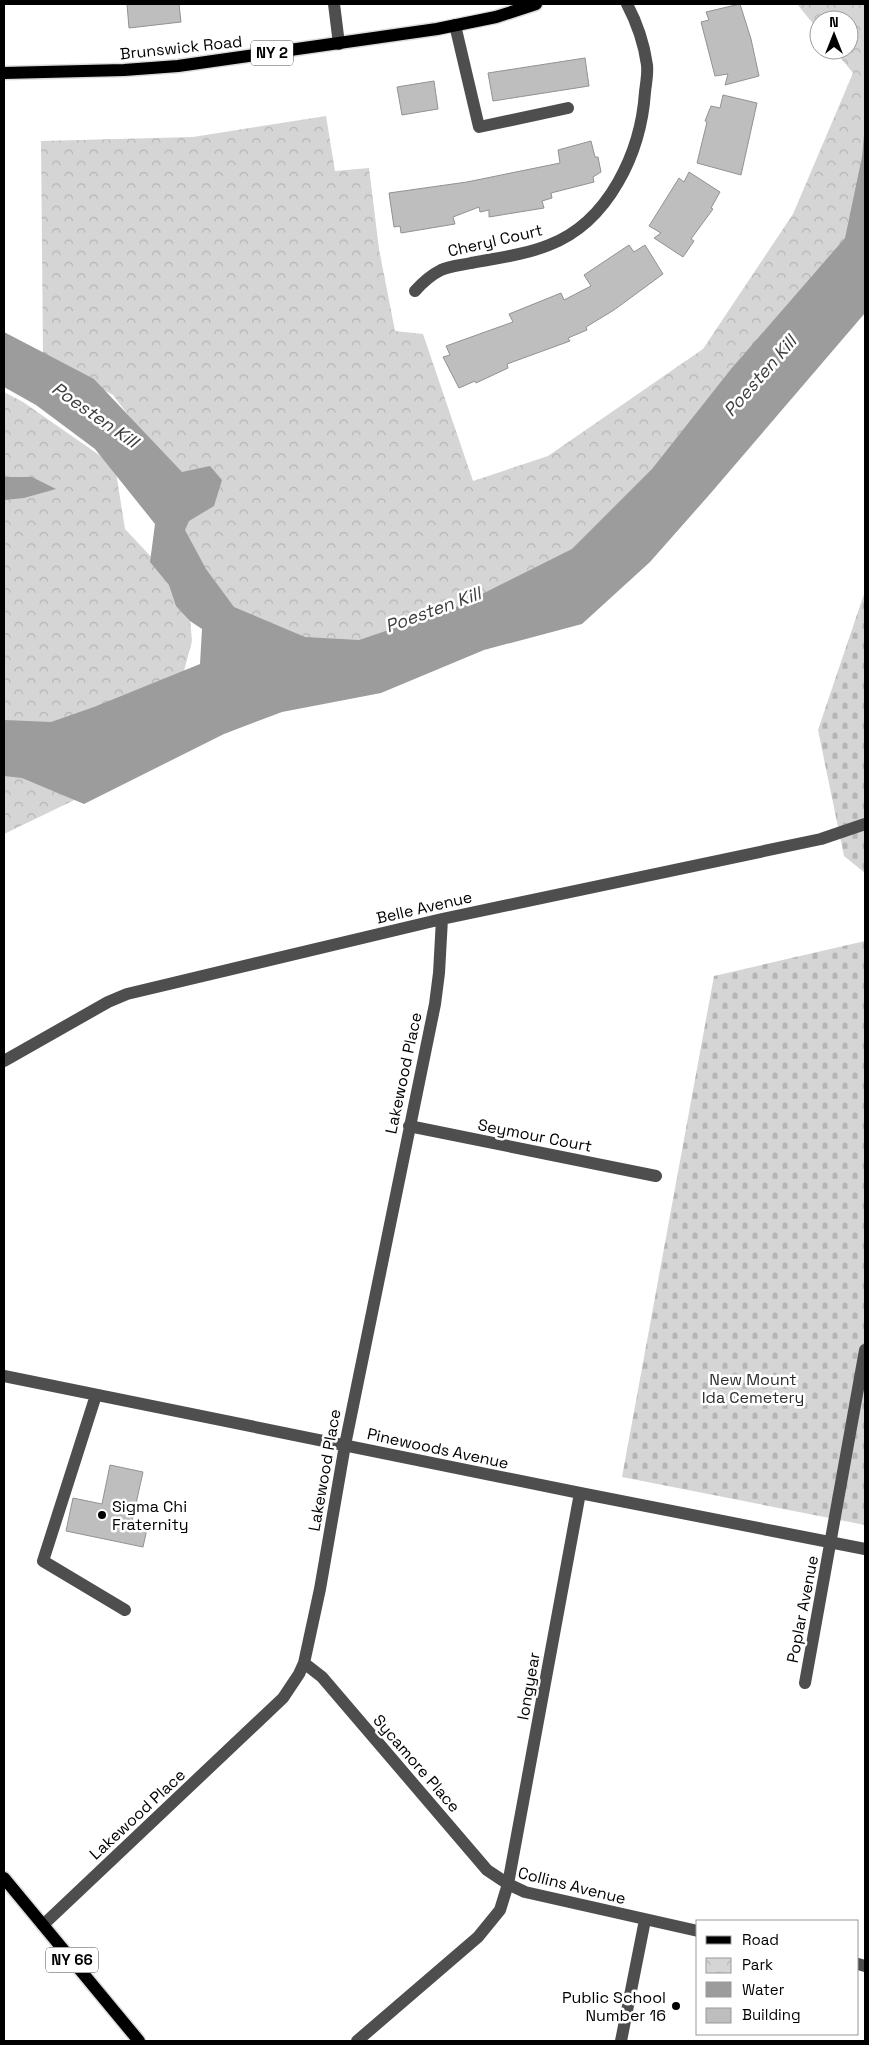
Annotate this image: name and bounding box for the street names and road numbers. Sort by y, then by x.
street label: Brunswick Road [119,31,243,64]
road number: NY 2 [251,40,293,66]
street label: Cheryl Court [446,219,545,262]
street label: Belle Avenue [374,886,474,929]
street label: Lakewood Place [380,1010,427,1136]
street label: Seymour Court [476,1114,594,1157]
street label: Lakewood Place [303,1407,346,1533]
street label: Pinewoods Avenue [365,1423,511,1474]
street label: Poplar Avenue [782,1554,823,1665]
street label: longyear [512,1651,545,1722]
street label: Sycamore Place [368,1710,465,1817]
street label: Lakewood Place [85,1764,190,1864]
street label: Collins Avenue [516,1862,628,1909]
road number: NY 66 [46,1948,98,1972]

